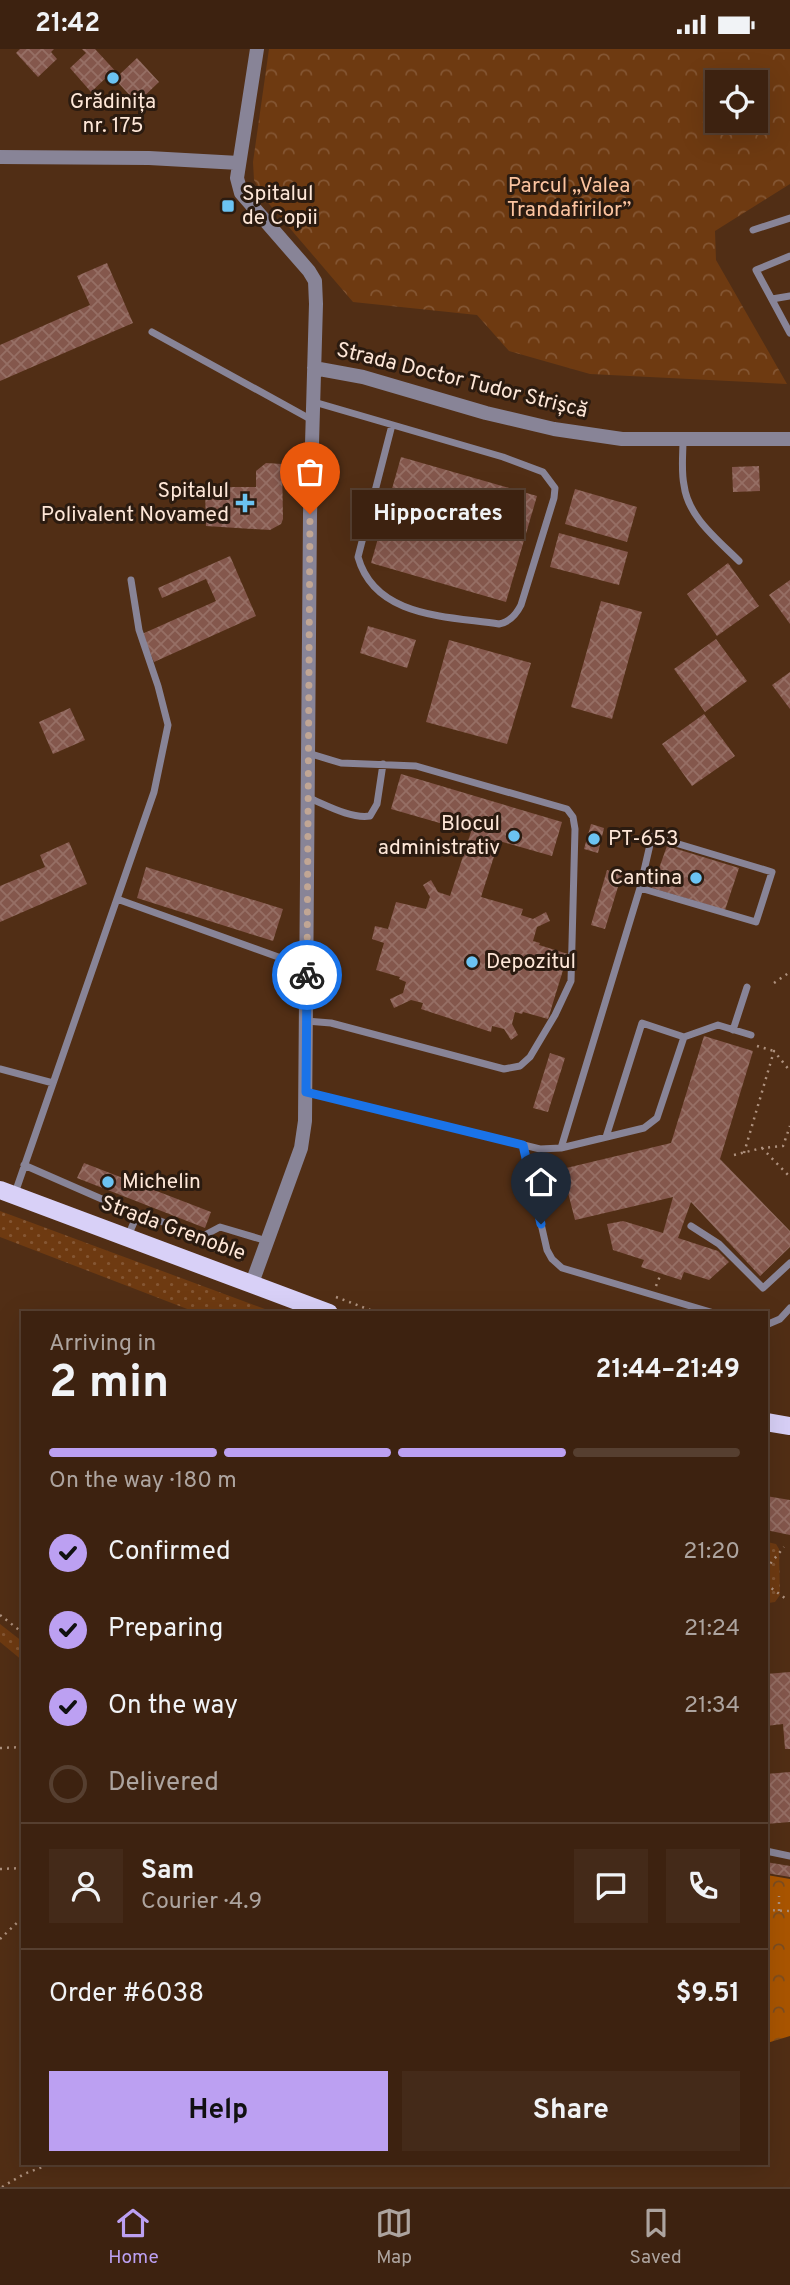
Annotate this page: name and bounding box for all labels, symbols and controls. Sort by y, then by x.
text: 21:42 [35,8,100,41]
marker: Grădinița nr. 175 [105,70,121,86]
map controls [705,70,768,133]
button: locate [705,70,768,133]
place label: Grădinița nr. 175 [70,89,156,140]
park label: Parcul „Valea Trandafirilor” [507,173,631,224]
place label: Spitalul de Copii [242,181,318,232]
marker: Spitalul de Copii [220,198,236,214]
street label: Strada Doctor Tudor Strișcă [334,337,590,425]
pin [280,442,340,514]
icon: bag [291,453,329,491]
place label: Spitalul Polivalent Novamed [41,478,229,529]
callout: Hippocrates [352,489,524,539]
marker: Spitalul Polivalent Novamed [235,493,255,513]
text: Hippocrates [373,500,503,529]
place label: Blocul administrativ [378,811,500,862]
place label: PT-653 [608,826,679,853]
marker: Blocul administrativ [506,828,522,844]
marker: PT-653 [586,831,602,847]
place label: Cantina [610,865,682,892]
marker: Cantina [688,870,704,886]
courier [272,940,342,1010]
place label: Depozitul [486,949,576,976]
marker: Depozitul [464,954,480,970]
icon: bike [288,956,326,994]
pin [511,1152,571,1224]
icon: home [522,1163,560,1201]
place label: Michelin [122,1169,201,1196]
marker: Michelin [100,1174,116,1190]
street label: Strada Grenoble [97,1190,249,1268]
text: Arriving in [49,1330,156,1359]
text: 21:44–21:49 [596,1354,740,1387]
text: 2 min [49,1355,169,1414]
text: On the way · 180 m [49,1467,237,1496]
icon: check [49,1534,87,1572]
text: Confirmed [108,1536,231,1569]
text: 21:20 [683,1538,740,1567]
icon: check [49,1611,87,1649]
text: Preparing [108,1613,223,1646]
text: 21:24 [684,1615,740,1644]
icon: check [49,1688,87,1726]
text: On the way [108,1690,238,1723]
text: 21:34 [684,1692,740,1721]
text: Delivered [108,1767,219,1800]
button: person [49,1849,123,1923]
button: chat [574,1849,648,1923]
button: phone [666,1849,740,1923]
text: Sam [141,1855,194,1888]
text: Courier · 4.9 [141,1888,262,1917]
text: Order #6038 [49,1978,204,2011]
text: $9.51 [676,1978,740,2011]
button: Help [49,2071,388,2151]
button: Share [402,2071,740,2151]
tab: Home [108,2204,159,2270]
tab: Map [375,2204,413,2270]
tab: Saved [630,2204,682,2270]

